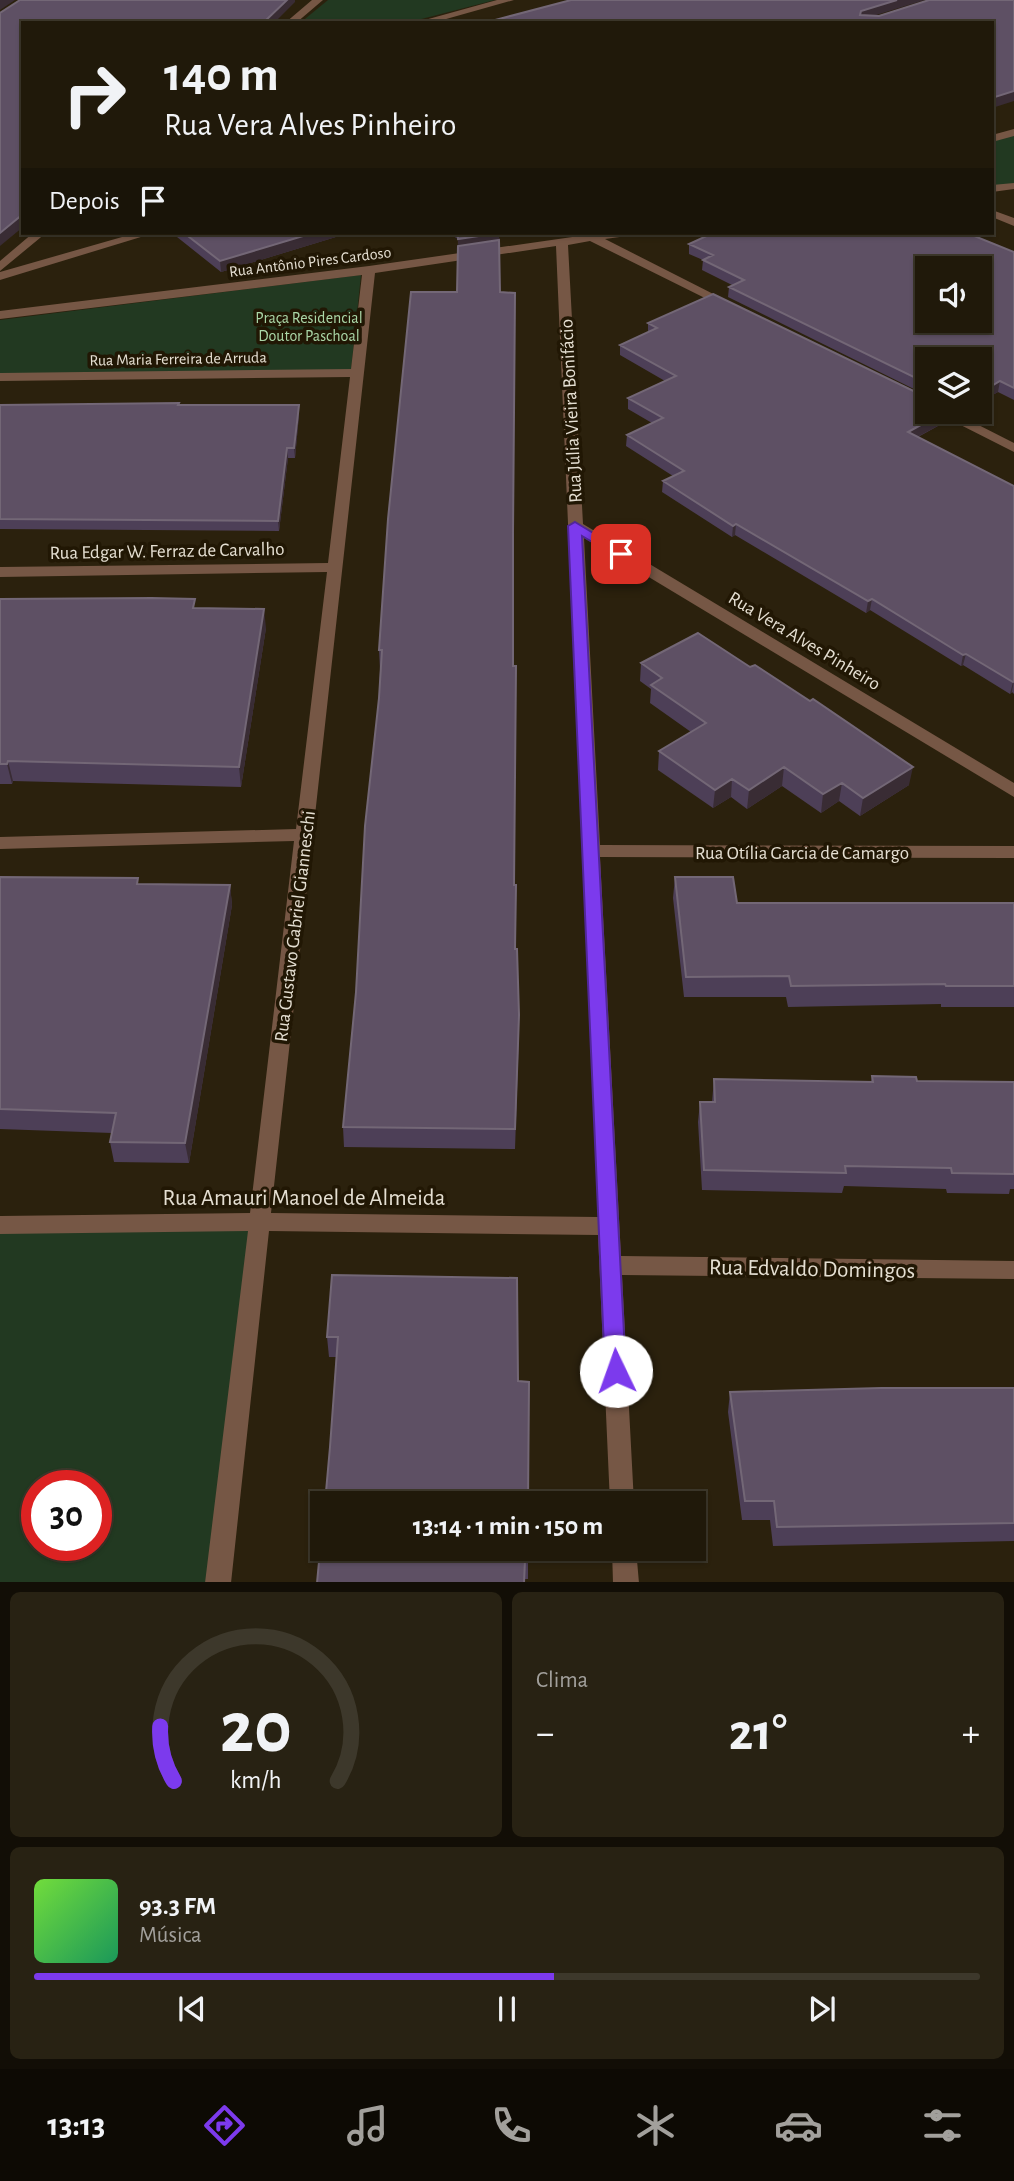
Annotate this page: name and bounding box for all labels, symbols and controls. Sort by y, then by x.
icon: right [49,49,140,140]
text: 140 m [164,51,279,100]
text: Rua Vera Alves Pinheiro [164,109,456,141]
icon: arrive [134,182,172,220]
text: Depois [49,188,120,214]
street label: Rua Antônio Pires Cardoso [228,244,392,280]
map controls [915,256,992,424]
button: sound [915,256,992,333]
park label: Praça Residencial Doutor Paschoal [255,310,363,344]
street label: Rua Júlia Vieira Bonifácio [557,319,586,503]
button: layers [915,347,992,424]
street label: Rua Maria Ferreira de Arruda [89,349,267,369]
pin [591,524,651,584]
icon: arrive [602,535,640,573]
street label: Rua Edgar W. Ferraz de Carvalho [49,540,285,563]
street label: Rua Vera Alves Pinheiro [725,588,884,694]
street label: Rua Gustavo Gabriel Gianneschi [272,809,319,1043]
street label: Rua Otília Garcia de Camargo [695,844,909,863]
street label: Rua Amauri Manoel de Almeida [163,1187,445,1210]
street label: Rua Edvaldo Domingos [709,1256,915,1283]
position arrow [579,1334,653,1408]
speed limit sign: 30 [21,1470,112,1561]
text: 13:14 · 1 min · 150 m [413,1513,603,1539]
text: Clima [536,1669,588,1692]
text: 20 [220,1693,292,1766]
text: 21° [729,1707,787,1759]
text: − [536,1715,554,1753]
text: + [962,1715,980,1753]
text: km/h [230,1767,282,1792]
text: 93.3 FM [139,1893,216,1919]
text: Música [139,1924,202,1947]
icon: previous [173,1990,211,2028]
icon: pause [488,1990,526,2028]
icon: next [803,1990,841,2028]
icon: directions [200,2101,249,2150]
icon: music [343,2101,392,2150]
icon: phone [487,2101,536,2150]
icon: climate [631,2101,680,2150]
icon: car [774,2101,823,2150]
icon: filters [918,2101,967,2150]
text: 13:13 [47,2109,105,2141]

